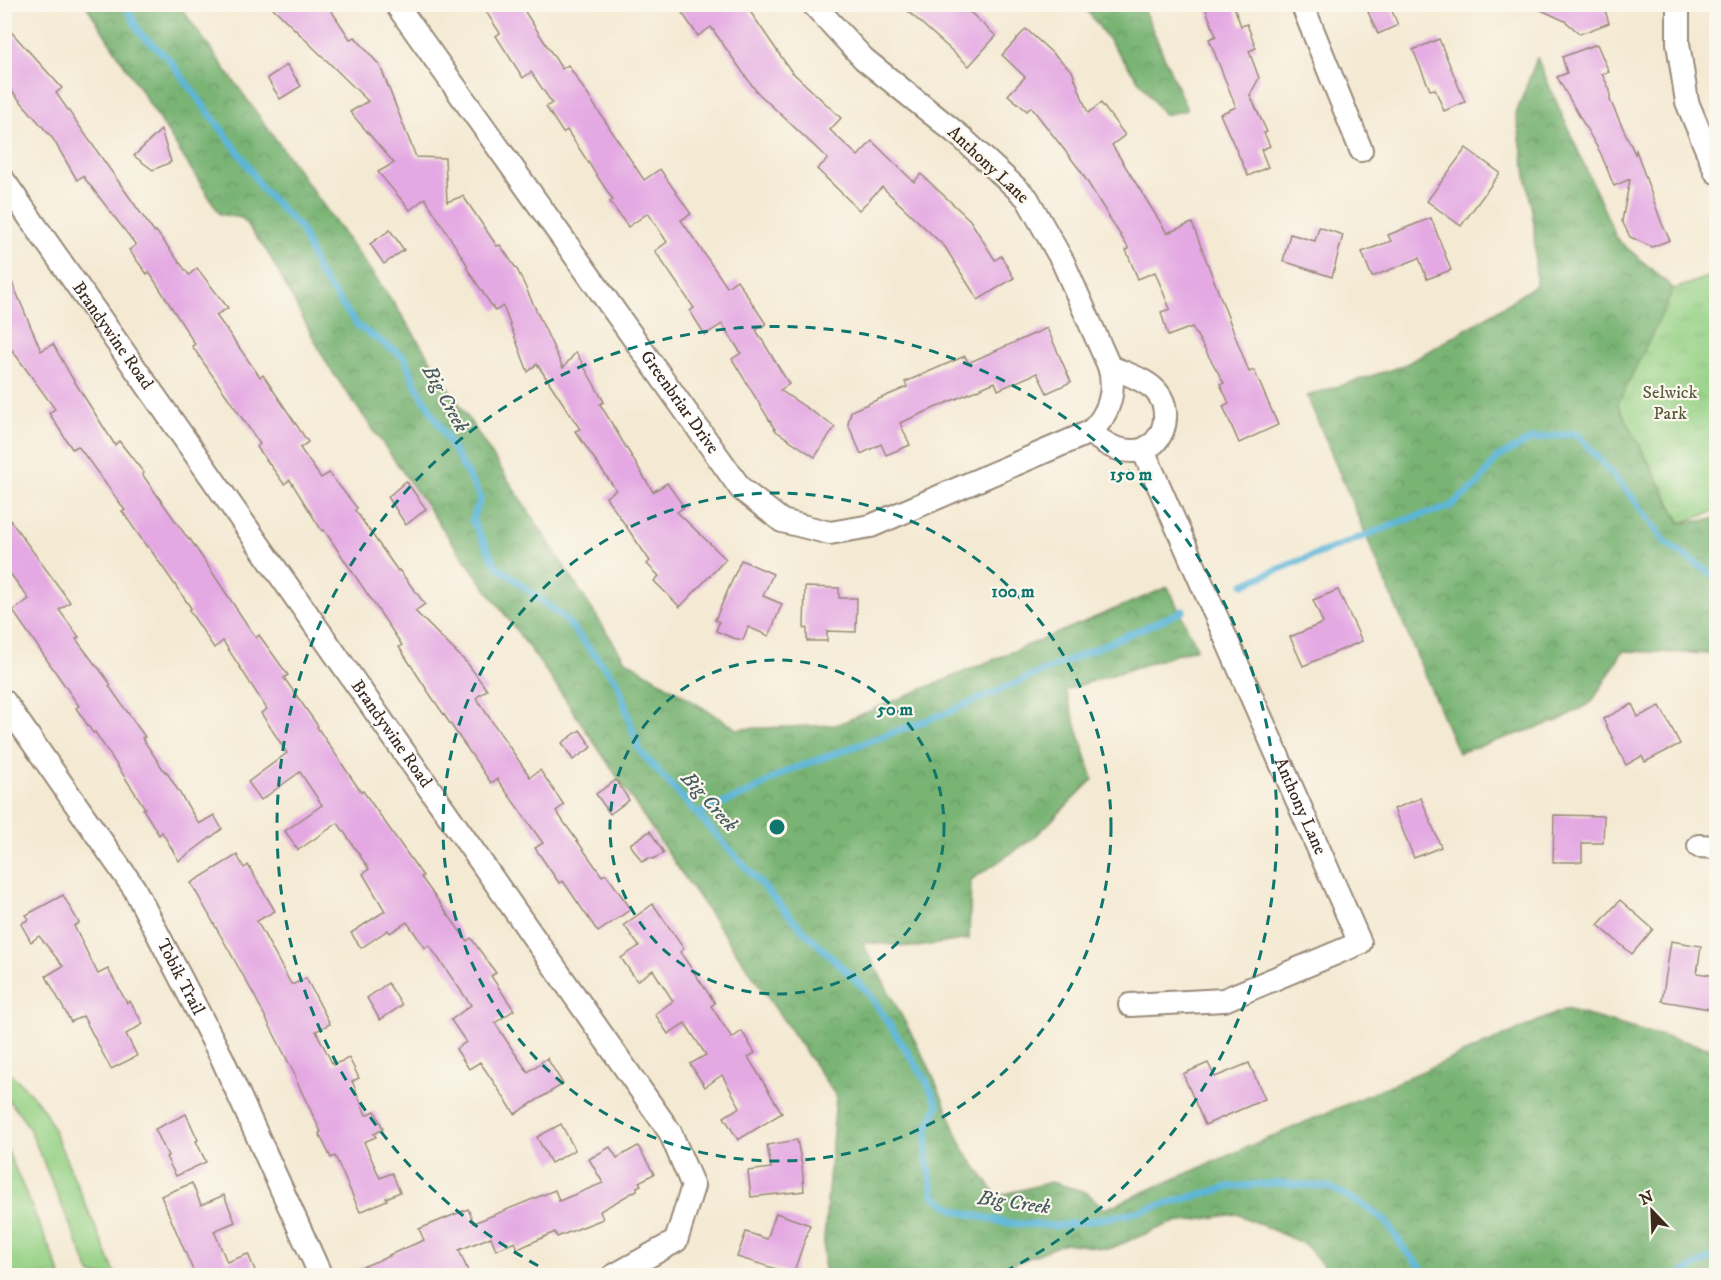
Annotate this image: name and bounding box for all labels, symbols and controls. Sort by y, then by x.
street label: Anthony Lane [943,122,1033,208]
street label: Brandywine Road [67,278,158,394]
street label: Greenbriar Drive [635,347,724,458]
water label: Big Creek [416,360,474,437]
park label: Selwick Park [1643,382,1698,425]
text: 150 m [1110,464,1153,486]
text: 100 m [991,581,1035,603]
street label: Brandywine Road [346,676,437,792]
text: 50 m [876,699,913,721]
street label: Anthony Lane [1269,754,1331,858]
water label: Big Creek [675,766,743,838]
centre of rings [767,817,787,837]
street label: Tobik Trail [151,935,209,1019]
north arrow [1622,1181,1682,1241]
water label: Big Creek [975,1185,1052,1221]
text: N [1637,1186,1656,1210]

